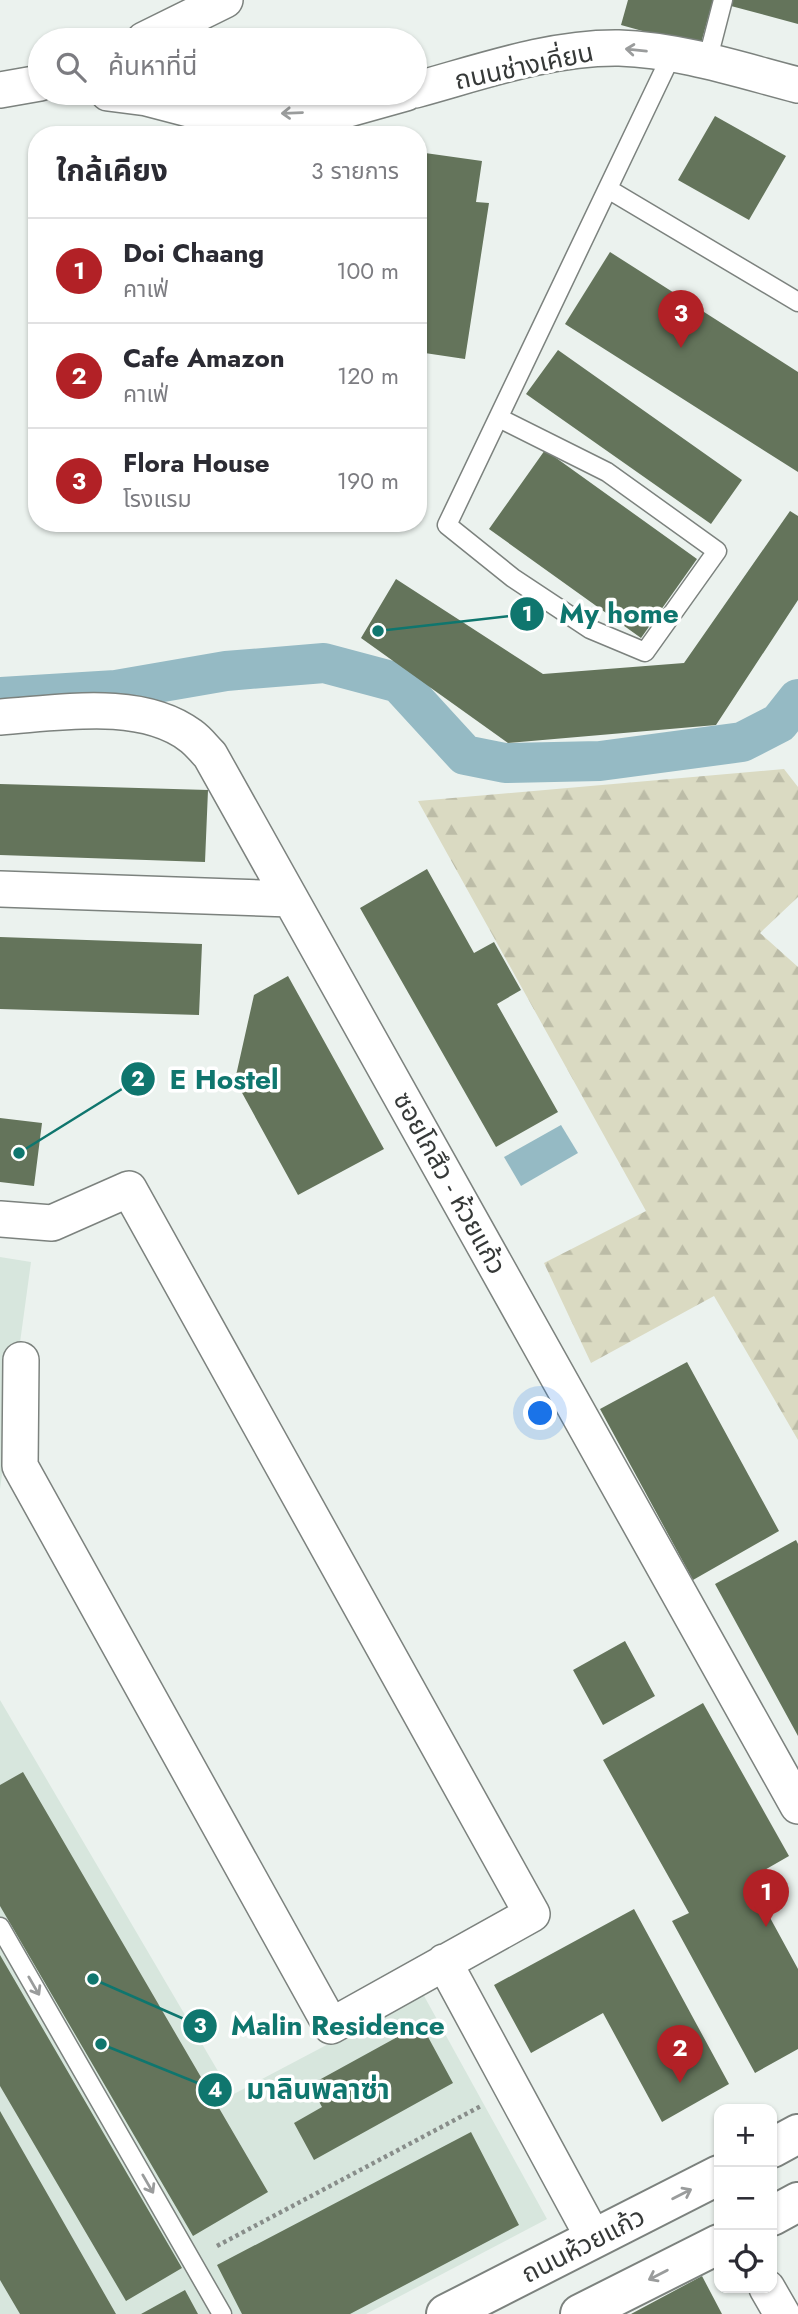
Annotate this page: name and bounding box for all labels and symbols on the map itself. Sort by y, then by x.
street label: ถนนช่างเคี่ยน [451,33,597,99]
one-way arrow [625,44,647,57]
one-way arrow [281,107,304,120]
pin: 3 [658,290,704,348]
callout: My home [510,589,692,638]
text: My home [559,593,679,634]
text: 1 [522,599,532,629]
callout: E Hostel [120,1055,292,1104]
text: E Hostel [169,1059,279,1100]
text: 2 [131,1064,145,1094]
street label: ซอยโกสึว - ห้วยแก้ว [384,1085,516,1281]
your location [523,1396,557,1430]
pin: 1 [743,1869,789,1927]
one-way arrow [27,1976,41,1996]
callout: Malin Residence [183,2001,459,2050]
text: Malin Residence [231,2005,445,2046]
text: 3 [193,2011,207,2041]
pin: 2 [657,2025,703,2083]
callout: มาลินพลาซ่า [198,2065,404,2114]
text: มาลินพลาซ่า [246,2069,390,2110]
text: 4 [208,2075,222,2105]
one-way arrow [141,2173,155,2193]
one-way arrow [671,2187,692,2200]
street label: ถนนห้วยแก้ว [515,2198,651,2292]
one-way arrow [648,2268,669,2282]

